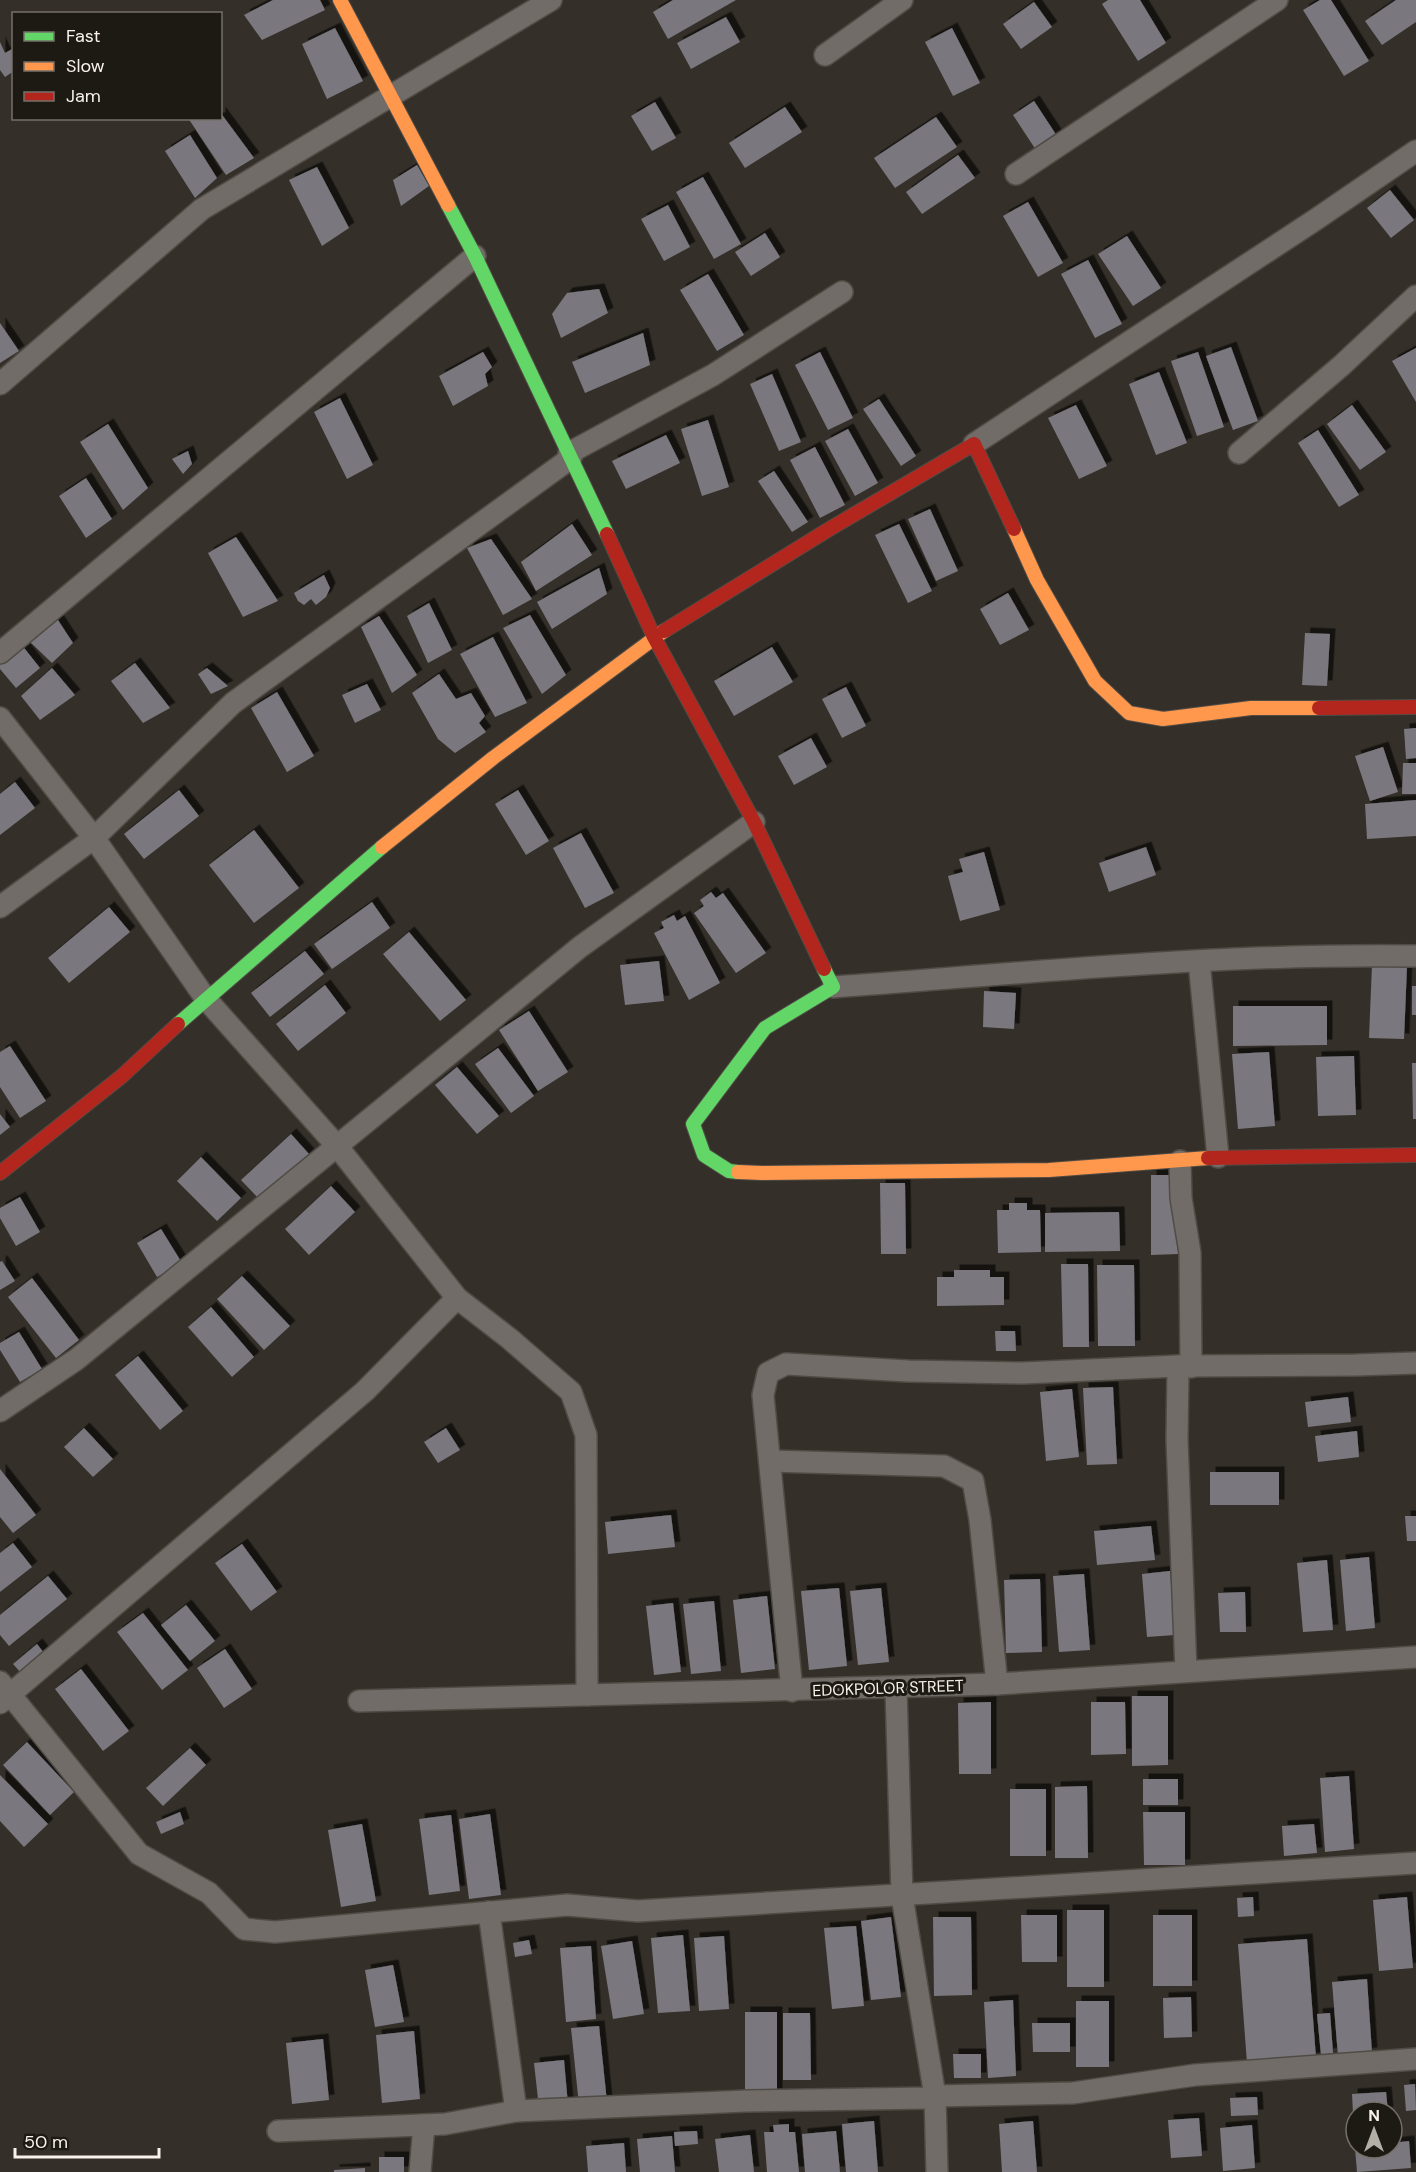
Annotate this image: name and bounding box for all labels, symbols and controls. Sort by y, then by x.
legend [12,12,222,120]
text: Fast [66,24,101,48]
text: Slow [66,54,105,78]
text: Jam [66,84,101,108]
street label: EDOKPOLOR STREET [812,1675,964,1701]
north arrow [1344,2100,1404,2160]
text: N [1368,2105,1380,2126]
scale bar [15,2121,159,2159]
text: 50 m [24,2130,68,2154]

